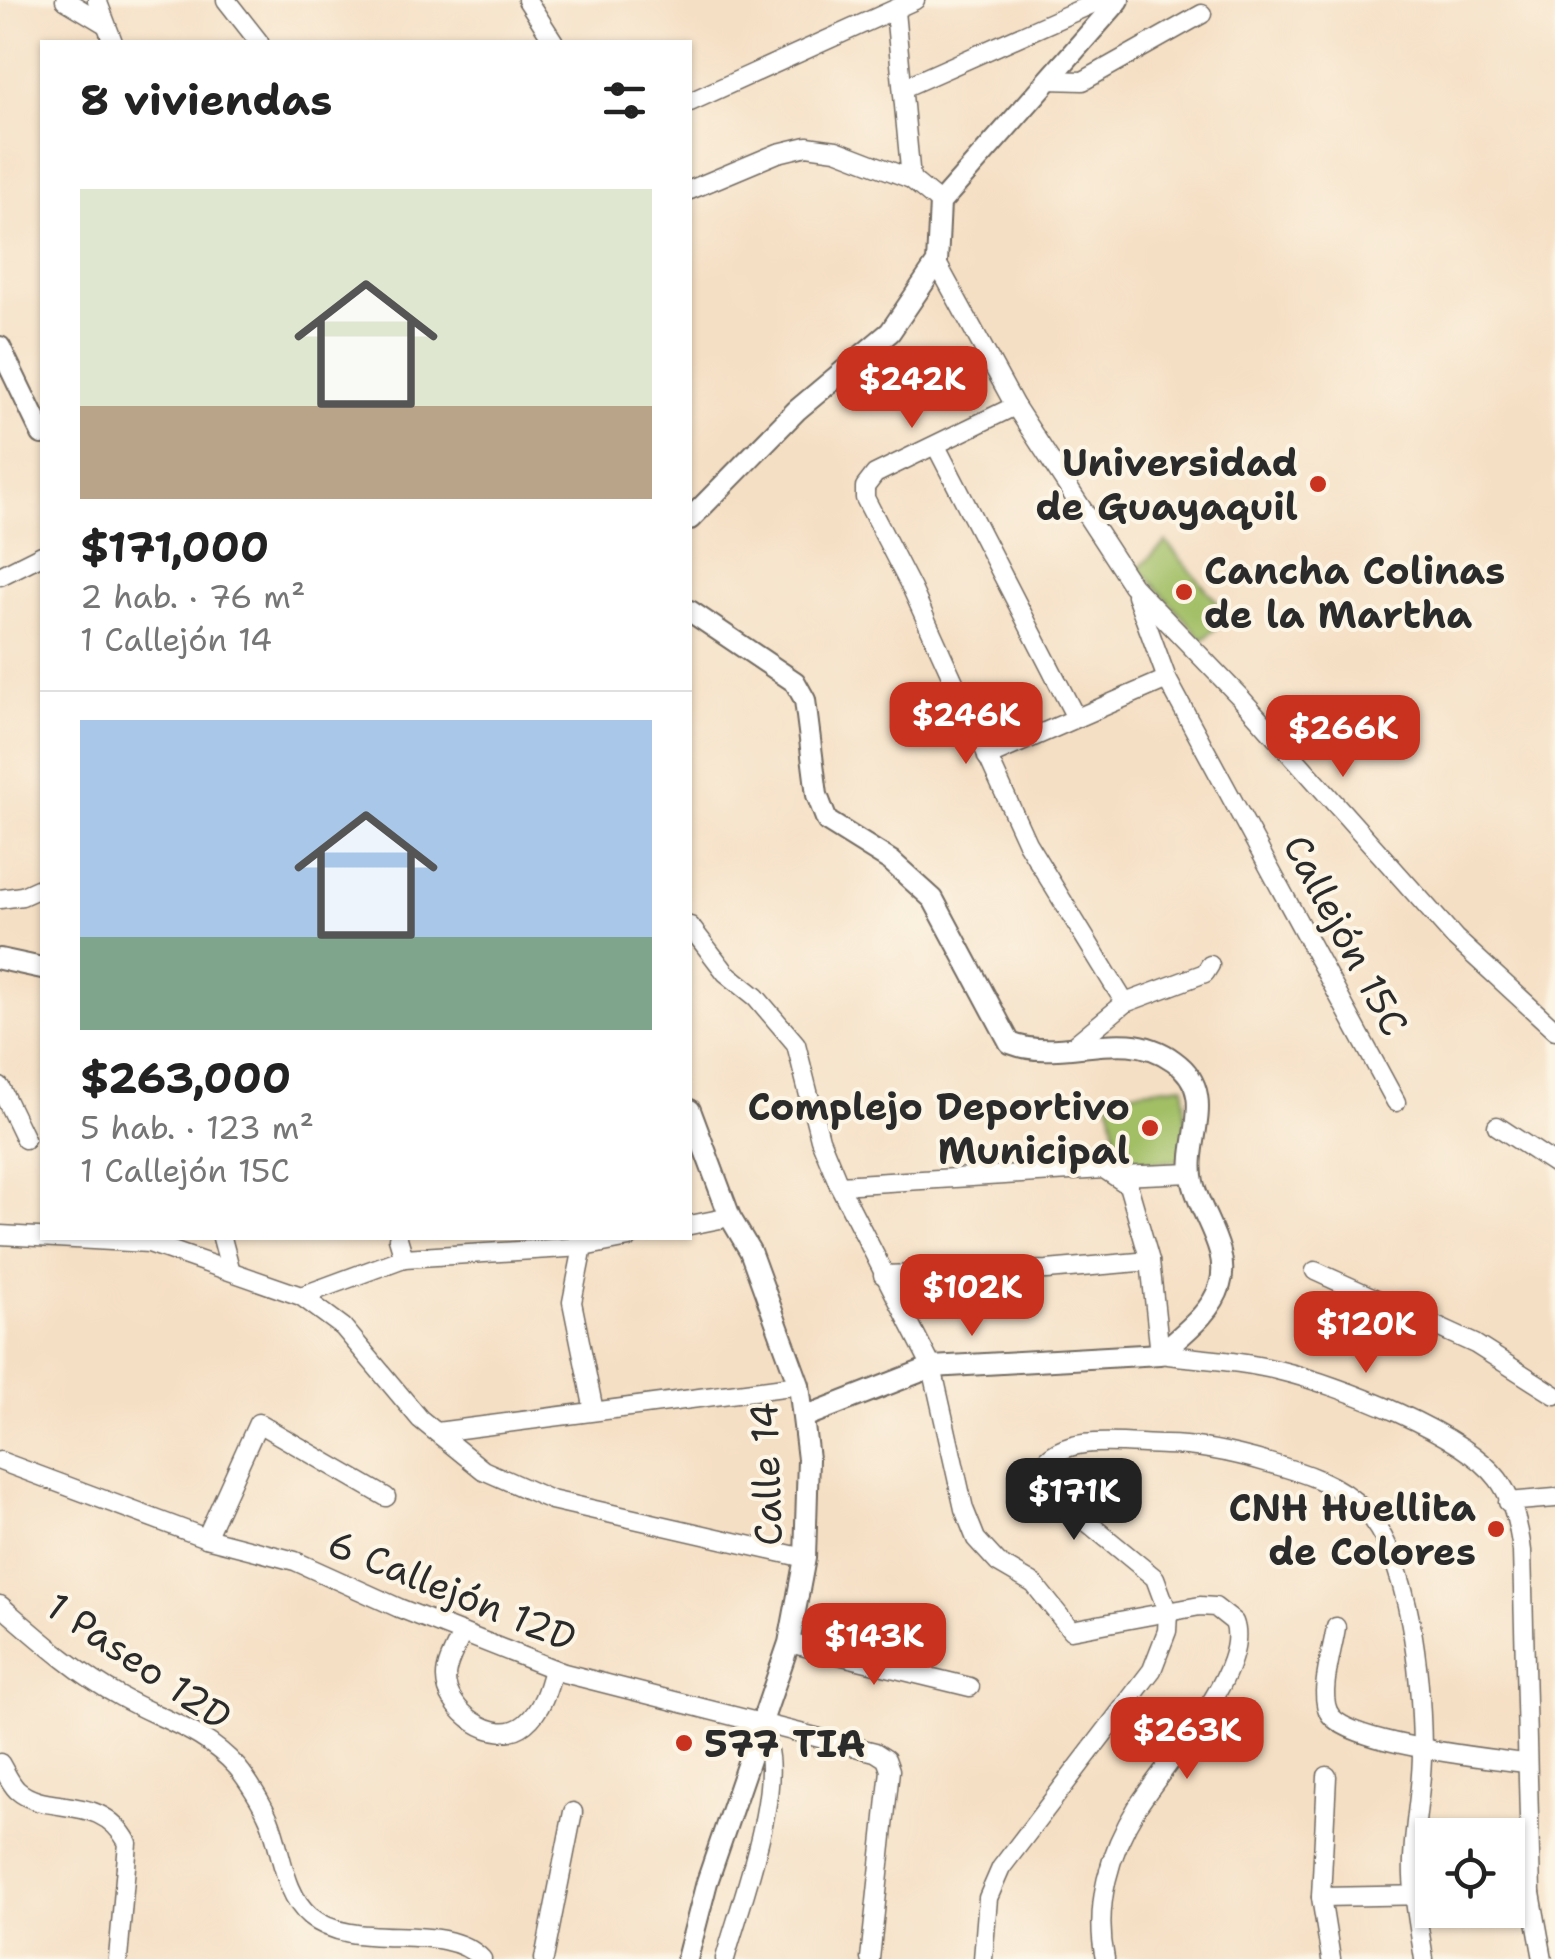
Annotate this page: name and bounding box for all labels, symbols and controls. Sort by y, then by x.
text: 8 viviendas [80,72,332,128]
icon: filters [597,73,652,128]
icon: home [276,254,456,434]
pin: $242K [842,346,982,431]
text: $242K [858,357,966,400]
place label: Universidad de Guayaquil [1035,437,1298,532]
marker: Universidad de Guayaquil [1307,473,1329,495]
text: $171,000 [80,519,269,575]
place label: Cancha Colinas de la Martha [1204,545,1505,640]
text: 2 hab. · 76 m² [80,575,306,618]
marker: Cancha Colinas de la Martha [1173,581,1195,603]
text: 1 Callejón 14 [80,618,272,661]
pin: $246K [896,682,1036,767]
text: $246K [912,693,1020,736]
pin: $266K [1273,695,1413,780]
text: $266K [1288,706,1398,749]
icon: home [276,785,456,965]
street label: Callejón 15C [1272,826,1420,1044]
text: $263,000 [80,1050,291,1106]
place label: Complejo Deportivo Municipal [747,1081,1130,1176]
text: 5 hab. · 123 m² [80,1106,314,1149]
marker: Complejo Deportivo Municipal [1139,1117,1161,1139]
text: 1 Callejón 15C [80,1149,290,1192]
pin: $102K [902,1254,1042,1339]
text: $102K [922,1265,1022,1308]
pin: $120K [1296,1291,1436,1376]
text: $120K [1316,1302,1416,1345]
street label: Calle 14 [738,1401,794,1547]
pin: $171K [1004,1458,1144,1543]
text: $171K [1028,1469,1120,1512]
place label: CNH Huellita de Colores [1228,1482,1476,1577]
street label: 6 Callejón 12D [320,1517,584,1663]
marker: CNH Huellita de Colores [1485,1518,1507,1540]
street label: 1 Paseo 12D [37,1580,241,1742]
pin: $143K [804,1603,944,1688]
text: $143K [824,1614,924,1657]
pin: $263K [1117,1697,1257,1782]
text: $263K [1133,1708,1241,1751]
place label: 577 TIA [704,1718,866,1769]
marker: 577 TIA [673,1732,695,1754]
map controls [1415,1818,1525,1928]
button: locate [1415,1818,1525,1928]

